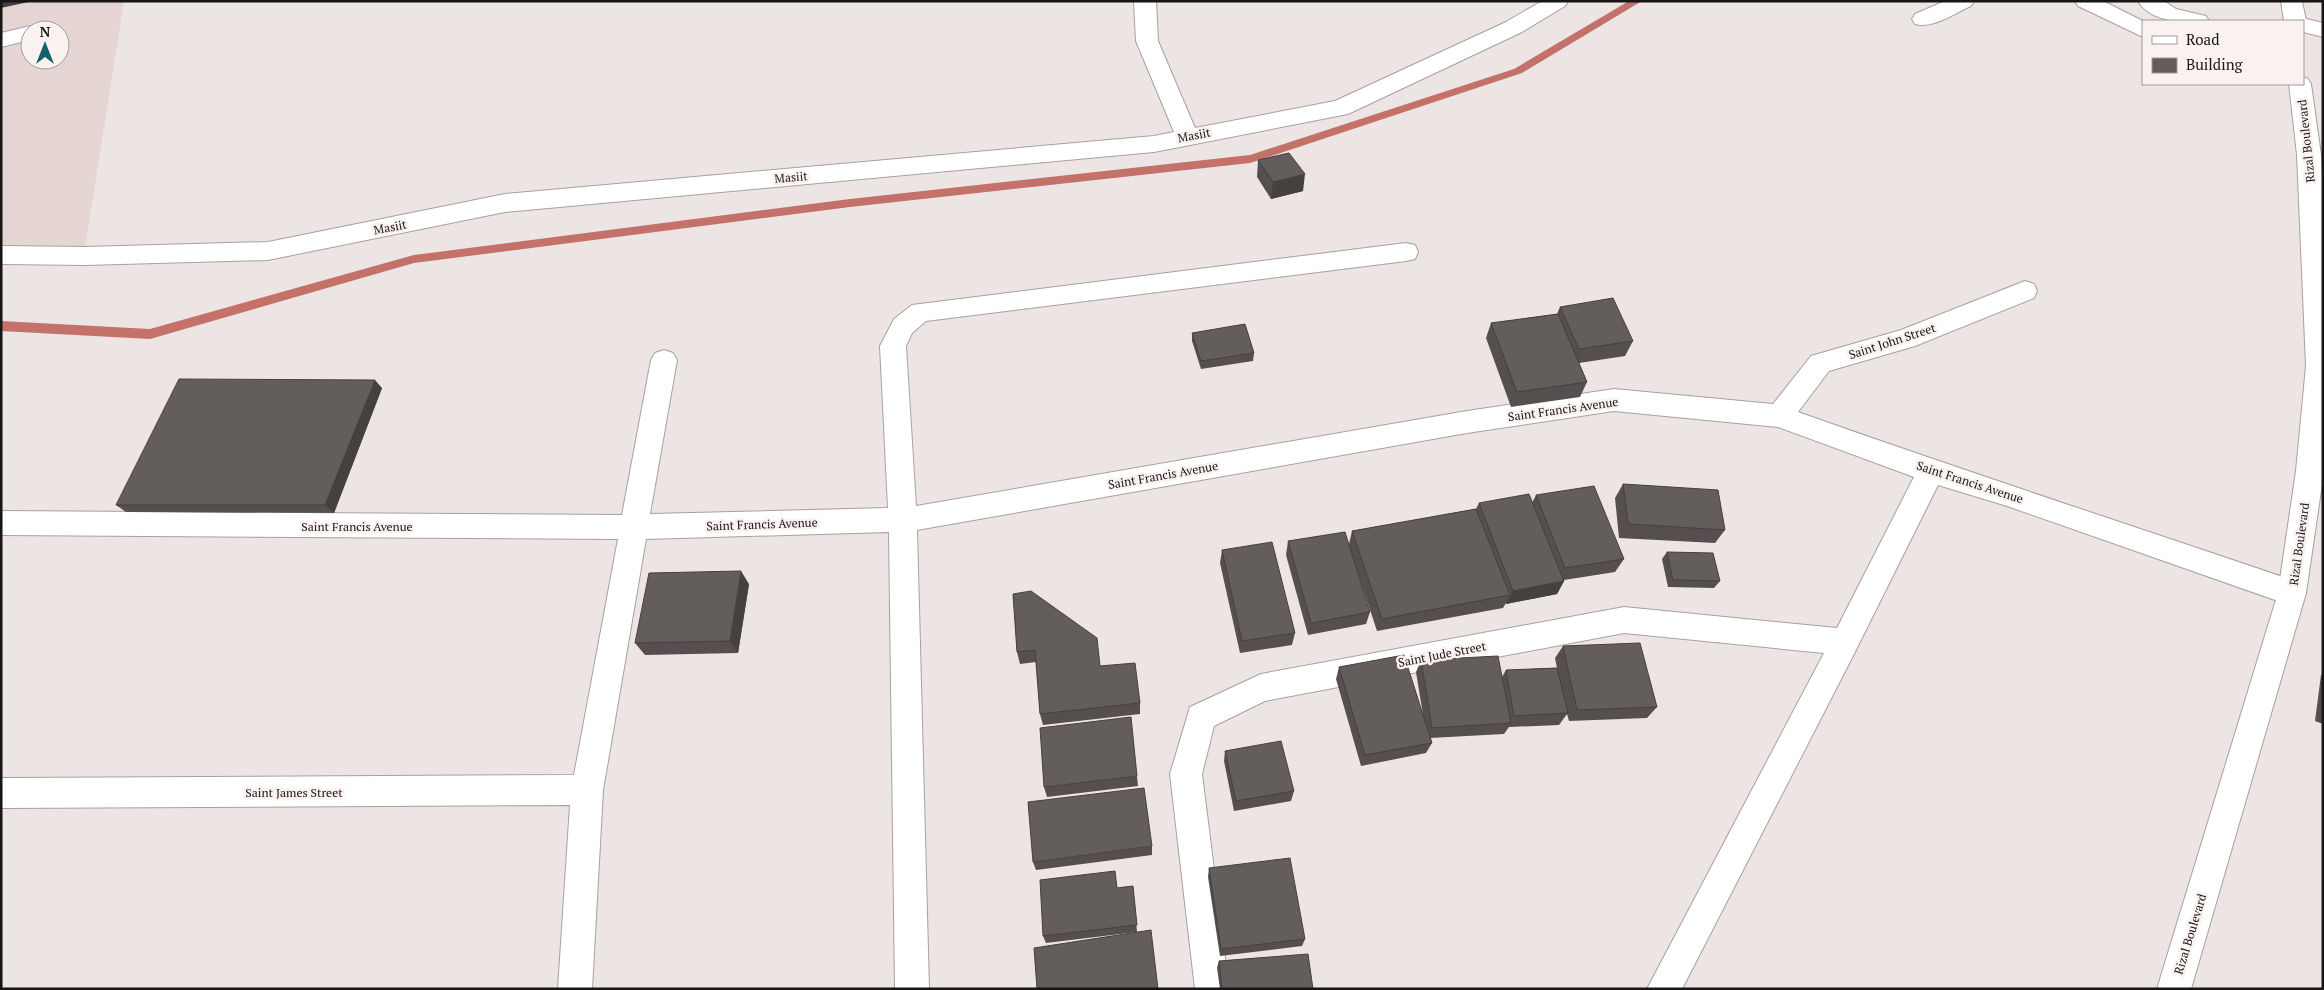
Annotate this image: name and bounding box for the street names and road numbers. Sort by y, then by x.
street label: Rizal Boulevard [2294,98,2318,183]
street label: Masiit [1176,124,1212,146]
street label: Masiit [774,168,809,186]
street label: Masiit [372,216,408,238]
street label: Saint John Street [1847,320,1938,362]
street label: Saint Francis Avenue [1507,394,1619,424]
street label: Saint Francis Avenue [1107,458,1219,492]
street label: Saint Francis Avenue [1915,458,2025,506]
street label: Rizal Boulevard [2286,501,2312,586]
street label: Saint Francis Avenue [706,515,818,533]
street label: Saint Francis Avenue [301,519,413,534]
street label: Saint Jude Street [1397,638,1488,670]
street label: Saint James Street [245,785,343,800]
street label: Rizal Boulevard [2171,892,2209,976]

